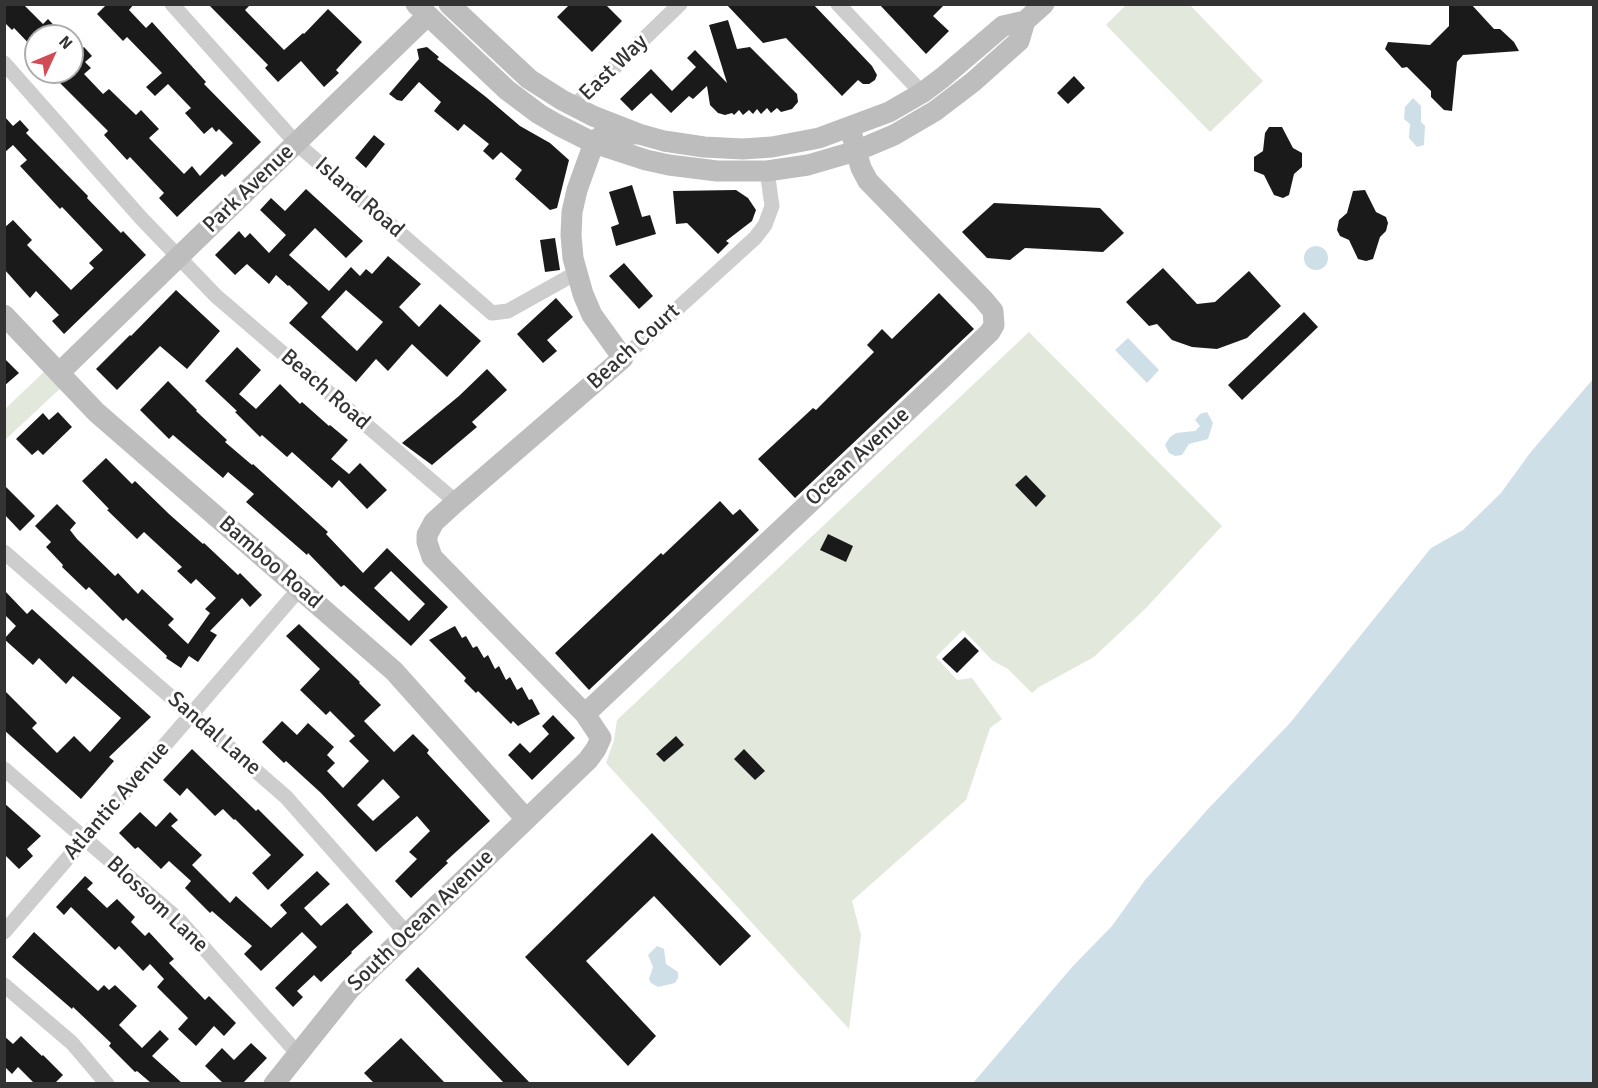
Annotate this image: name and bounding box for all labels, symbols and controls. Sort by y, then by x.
north arrow [24,24,84,84]
street label: East Way [574,29,654,107]
text: N [54,32,77,54]
street label: Park Avenue [198,139,300,239]
street label: Island Road [309,152,409,244]
street label: Beach Court [582,299,686,395]
street label: Beach Road [275,344,375,436]
street label: Ocean Avenue [801,402,915,512]
street label: Bamboo Road [213,511,327,615]
street label: Sandal Lane [162,686,266,782]
street label: Atlantic Avenue [58,736,176,866]
street label: South Ocean Avenue [343,845,499,997]
street label: Blossom Lane [101,851,213,959]

